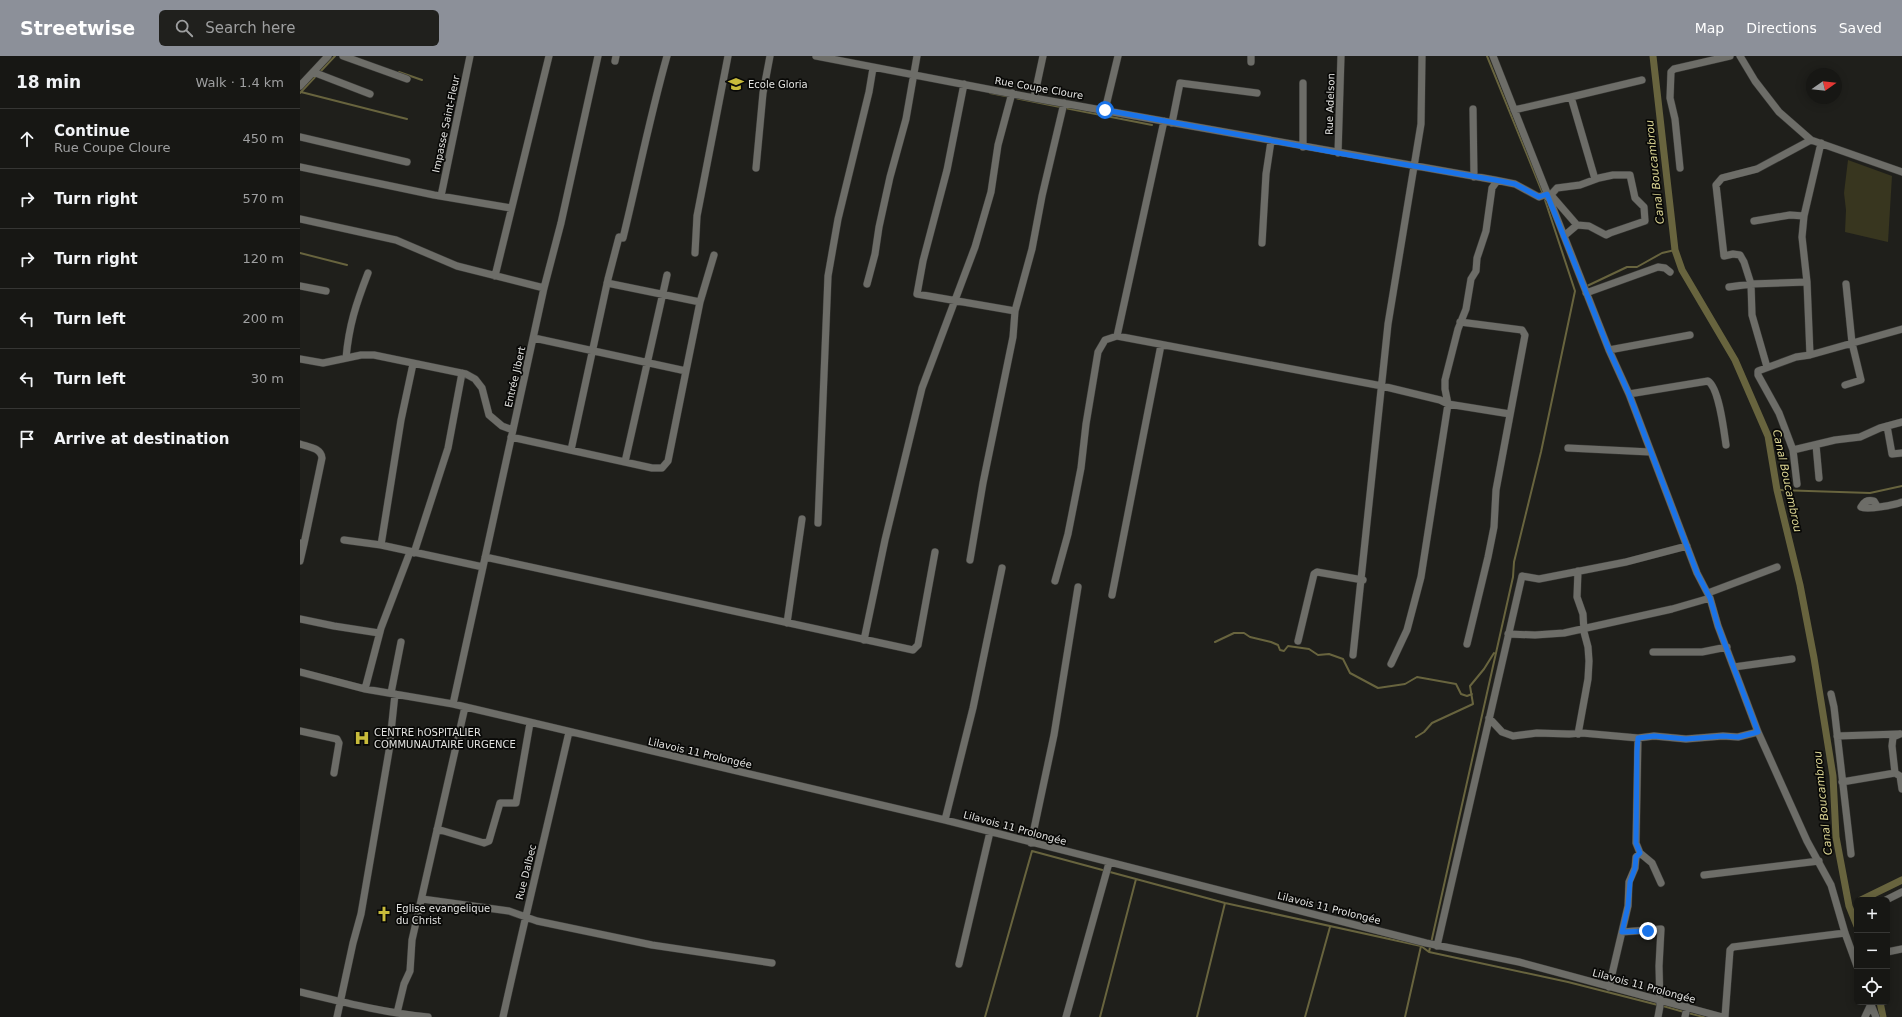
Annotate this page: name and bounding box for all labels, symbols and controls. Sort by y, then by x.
search box [159,10,439,46]
text: Streetwise [20,17,135,39]
icon: search [173,17,195,39]
text: Search here [205,19,295,37]
text: Map [1695,20,1724,36]
text: Directions [1746,20,1817,36]
text: Saved [1839,20,1882,36]
north arrow [1806,68,1842,104]
text: 18 min [16,72,81,92]
street label: Impasse Saint-Fleur [430,73,462,174]
street label: Rue Adelson [1323,73,1337,135]
text: Walk · 1.4 km [195,75,284,90]
school or university icon: Ecole Gloria [727,75,745,93]
street label: Rue Coupe Cloure [994,75,1084,101]
place label: Ecole Gloria [748,79,808,90]
route start [1096,101,1114,119]
water label: Canal Boucambrou [1643,119,1667,225]
text: Continue [54,122,130,140]
icon: ahead [16,128,38,150]
text: 450 m [242,131,284,146]
text: Rue Coupe Cloure [54,140,170,155]
icon: right [16,188,38,210]
text: Turn right [54,190,138,208]
text: 570 m [242,191,284,206]
icon: right [16,248,38,270]
text: Turn right [54,250,138,268]
text: 120 m [242,251,284,266]
icon: left [16,308,38,330]
text: Turn left [54,310,126,328]
text: 200 m [242,311,284,326]
street label: Entrée Jibert [503,345,527,409]
icon: left [16,368,38,390]
text: Turn left [54,370,126,388]
text: 30 m [251,371,284,386]
icon: arrive [16,428,38,450]
water label: Canal Boucambrou [1770,428,1804,534]
text: Arrive at destination [54,430,229,448]
place label: CENTRE hOSPITALIER COMMUNAUTAIRE URGENCE [374,727,516,750]
hospital icon: CENTRE hOSPITALIER COMMUNAUTAIRE URGENCE [353,729,371,747]
street label: Lilavois 11 Prolongée [647,736,753,770]
water label: Canal Boucambrou [1811,750,1835,856]
street label: Lilavois 11 Prolongée [962,809,1068,847]
street label: Rue Dalbec [514,843,538,901]
street label: Lilavois 11 Prolongée [1276,890,1382,926]
map controls [1854,897,1890,1005]
button: + [1854,897,1890,933]
place label: Eglise evangelique du Christ [396,903,490,926]
church icon: Eglise evangelique du Christ [375,905,393,923]
route end [1639,922,1657,940]
button: − [1854,933,1890,969]
street label: Lilavois 11 Prolongée [1591,967,1697,1005]
button: locate [1854,969,1890,1005]

